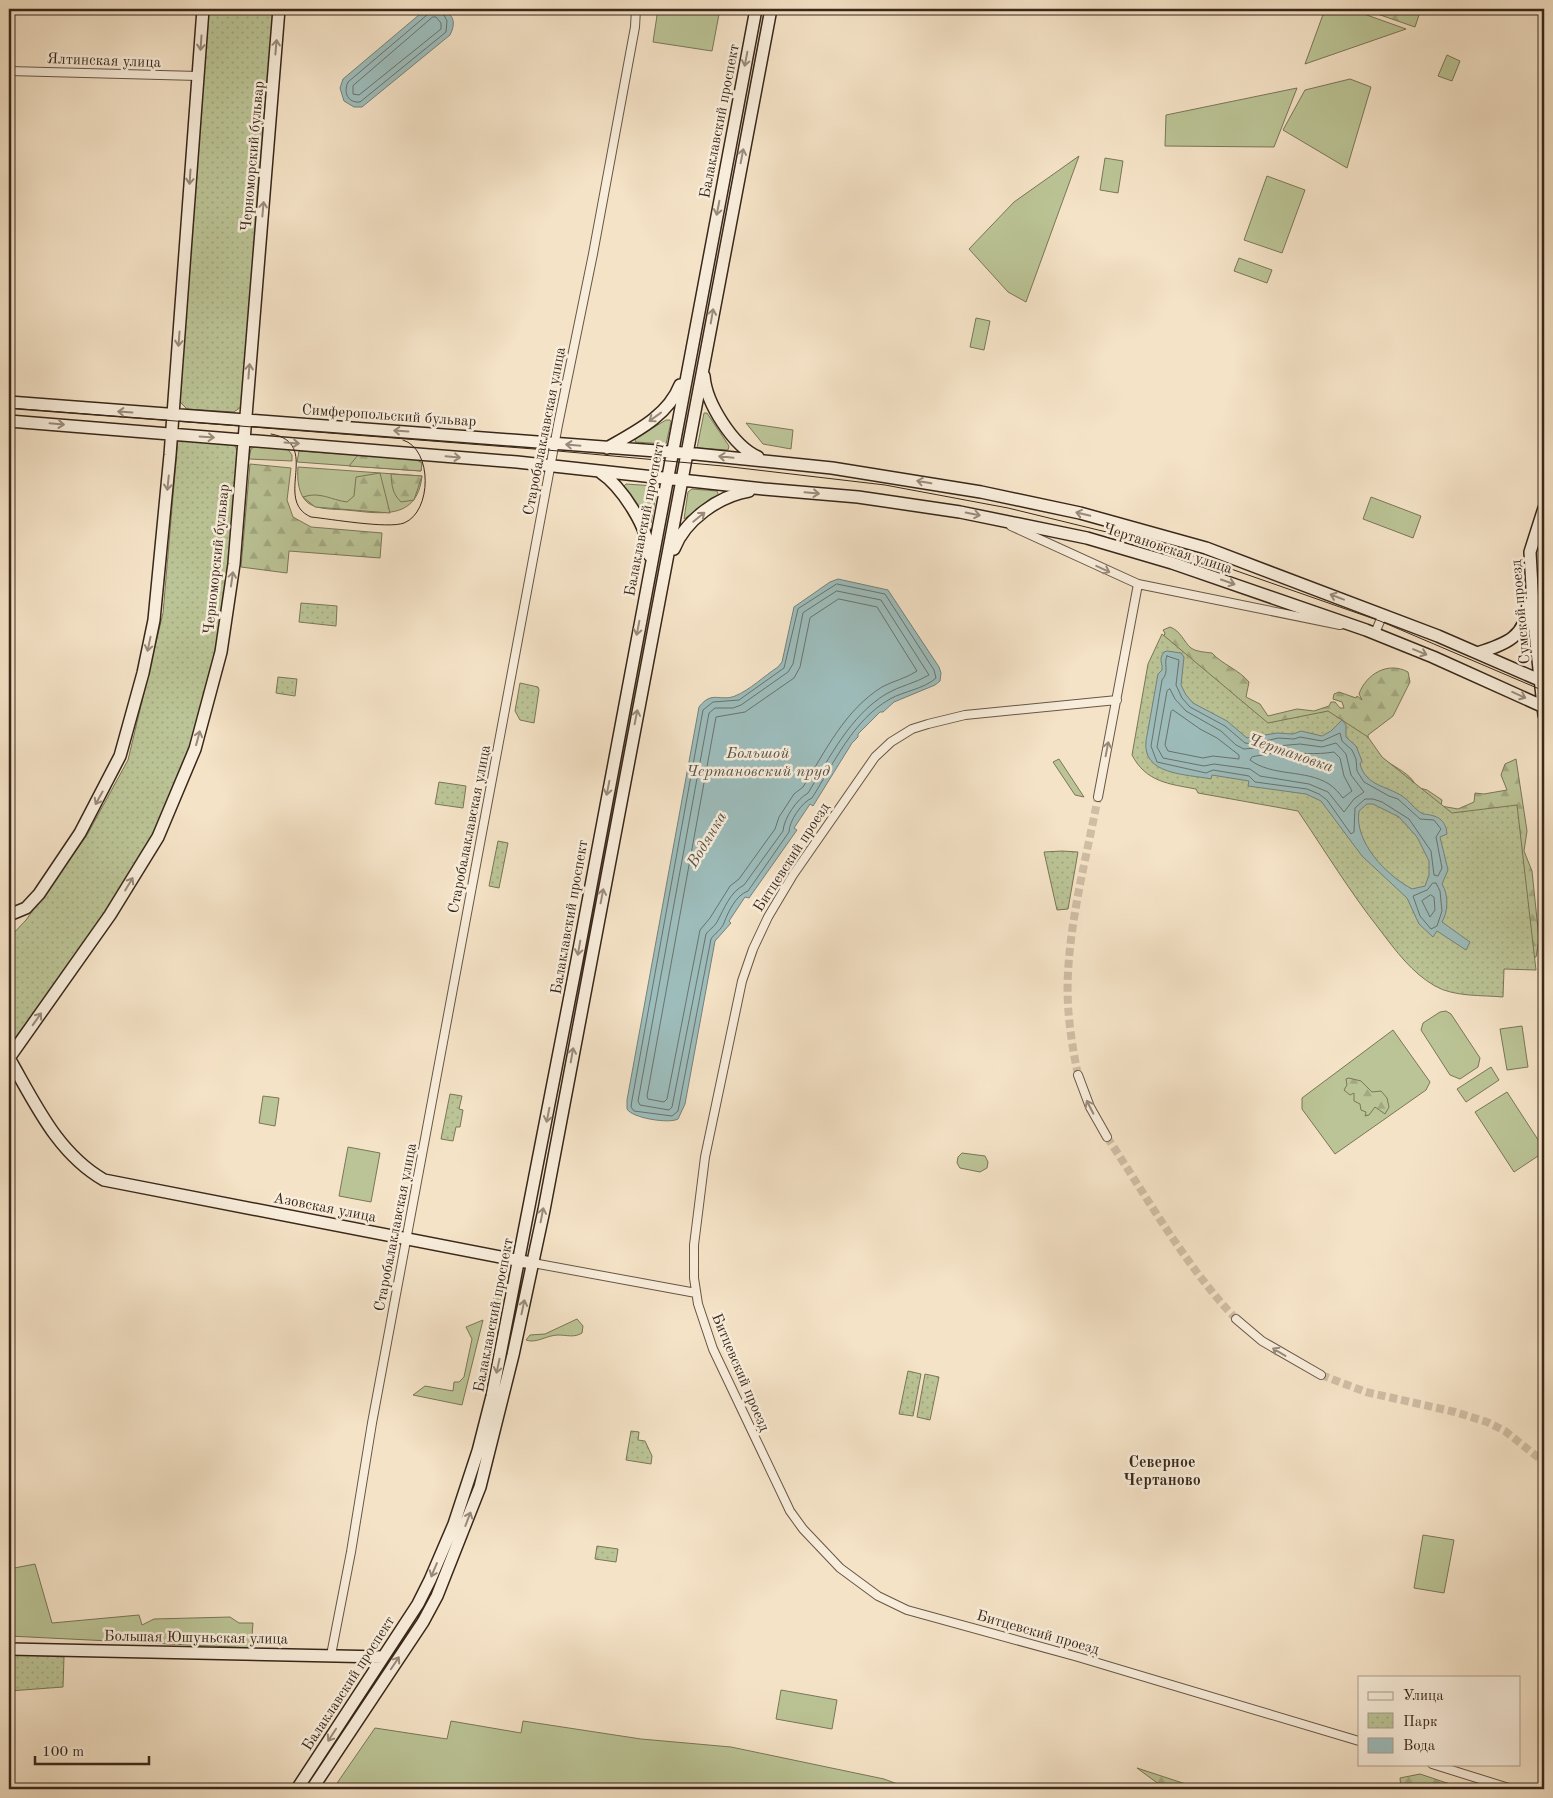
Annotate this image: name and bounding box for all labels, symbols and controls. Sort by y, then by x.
one-way arrow [196,34,206,50]
one-way arrow [271,39,280,55]
street label: Балаклавский проспект [698,43,743,200]
one-way arrow [741,50,751,66]
street label: Ялтинская улица [47,52,162,71]
street label: Черноморский бульвар [239,80,268,232]
one-way arrow [738,149,748,165]
one-way arrow [186,168,195,184]
one-way arrow [713,200,722,216]
one-way arrow [258,201,267,217]
one-way arrow [707,308,717,324]
one-way arrow [175,330,184,346]
street label: Старобалаклавская улица [522,345,569,517]
one-way arrow [245,363,254,379]
street label: Симферопольский бульвар [301,403,477,430]
one-way arrow [117,407,133,416]
one-way arrow [648,412,662,422]
one-way arrow [49,420,65,429]
one-way arrow [393,426,409,435]
one-way arrow [199,432,215,442]
one-way arrow [283,439,299,448]
one-way arrow [565,440,581,450]
street label: Балаклавский проспект [623,441,668,598]
one-way arrow [445,452,461,462]
one-way arrow [719,452,735,461]
one-way arrow [163,475,172,491]
one-way arrow [916,477,932,487]
street label: Черноморский бульвар [202,483,233,635]
one-way arrow [804,489,820,498]
one-way arrow [1076,509,1092,518]
one-way arrow [965,510,981,520]
one-way arrow [692,511,705,522]
street label: Чертановская улица [1101,521,1235,578]
street label: Сумской проезд [1509,558,1534,665]
one-way arrow [1095,564,1110,574]
one-way arrow [227,572,237,588]
one-way arrow [1219,578,1235,587]
one-way arrow [1330,592,1345,601]
one-way arrow [633,620,643,636]
one-way arrow [143,636,153,652]
one-way arrow [1413,648,1428,657]
one-way arrow [1511,690,1526,700]
one-way arrow [632,709,642,725]
one-way arrow [194,731,203,747]
water label: Чертановка [1246,732,1335,776]
one-way arrow [1103,742,1113,758]
street label: Старобалаклавская улица [447,743,494,915]
water label: Большой Чертановский пруд [686,746,830,780]
one-way arrow [603,780,613,796]
one-way arrow [94,790,103,805]
street label: Битцевский проезд [751,800,833,915]
water label: Водянка [685,809,731,871]
street label: Балаклавский проспект [549,839,591,996]
one-way arrow [124,878,134,892]
one-way arrow [598,888,607,904]
one-way arrow [574,939,584,955]
one-way arrow [32,1012,42,1026]
one-way arrow [568,1048,578,1064]
one-way arrow [1085,1100,1094,1115]
one-way arrow [542,1106,552,1122]
street label: Старобалаклавская улица [373,1141,420,1313]
street label: Азовская улица [272,1191,378,1226]
one-way arrow [538,1207,548,1223]
street label: Балаклавский проспект [472,1237,517,1394]
one-way arrow [519,1300,528,1316]
street label: Битцевский проезд [708,1311,772,1434]
one-way arrow [1272,1346,1286,1356]
one-way arrow [493,1357,503,1373]
district label: Северное Чертаново [1123,1455,1201,1489]
one-way arrow [464,1512,473,1527]
one-way arrow [429,1562,439,1577]
street label: Битцевский проезд [975,1609,1101,1658]
street label: Балаклавский проспект [300,1614,398,1754]
street label: Большая Юшуньская улица [104,1629,289,1648]
one-way arrow [390,1657,400,1671]
legend [1358,1676,1520,1766]
text: Улица [1403,1689,1444,1704]
text: Парк [1403,1715,1438,1730]
one-way arrow [327,1728,338,1742]
scale bar [35,1733,149,1765]
text: Вода [1403,1739,1436,1754]
text: 100 m [42,1745,84,1760]

